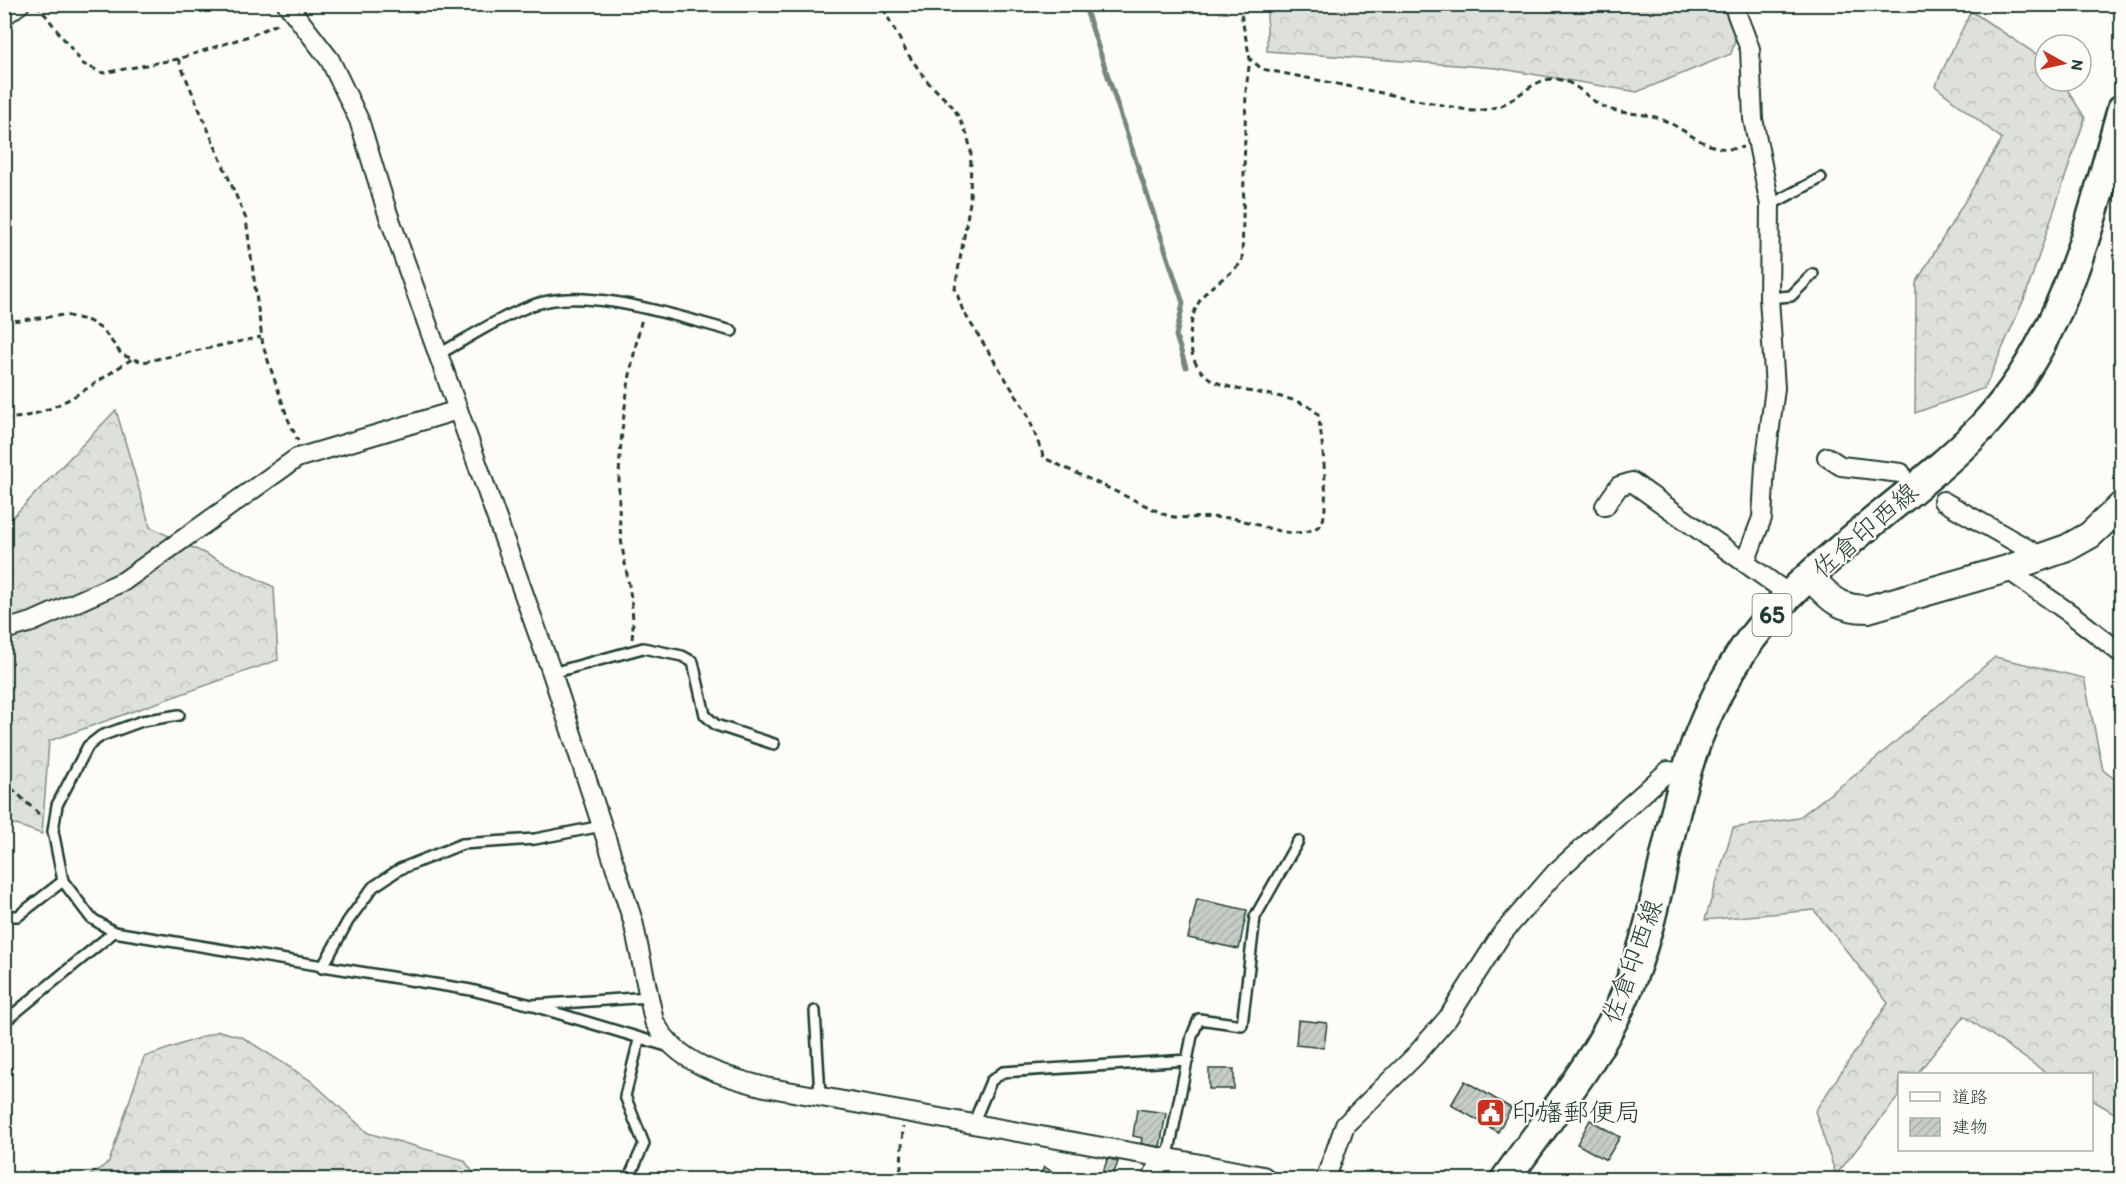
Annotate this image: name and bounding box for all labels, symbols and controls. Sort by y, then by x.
north arrow [2033,33,2093,93]
text: N [2067,58,2088,72]
street label: 佐倉印西線 [1805,475,1925,585]
road number: 65 [1752,594,1792,636]
street label: 佐倉印西線 [1595,894,1669,1028]
legend [1898,1073,2093,1151]
text: 道路 [1952,1086,1988,1108]
public building icon: 印旛郵便局 [1474,1096,1506,1128]
place label: 印旛郵便局 [1511,1096,1641,1128]
text: 建物 [1952,1116,1988,1138]

